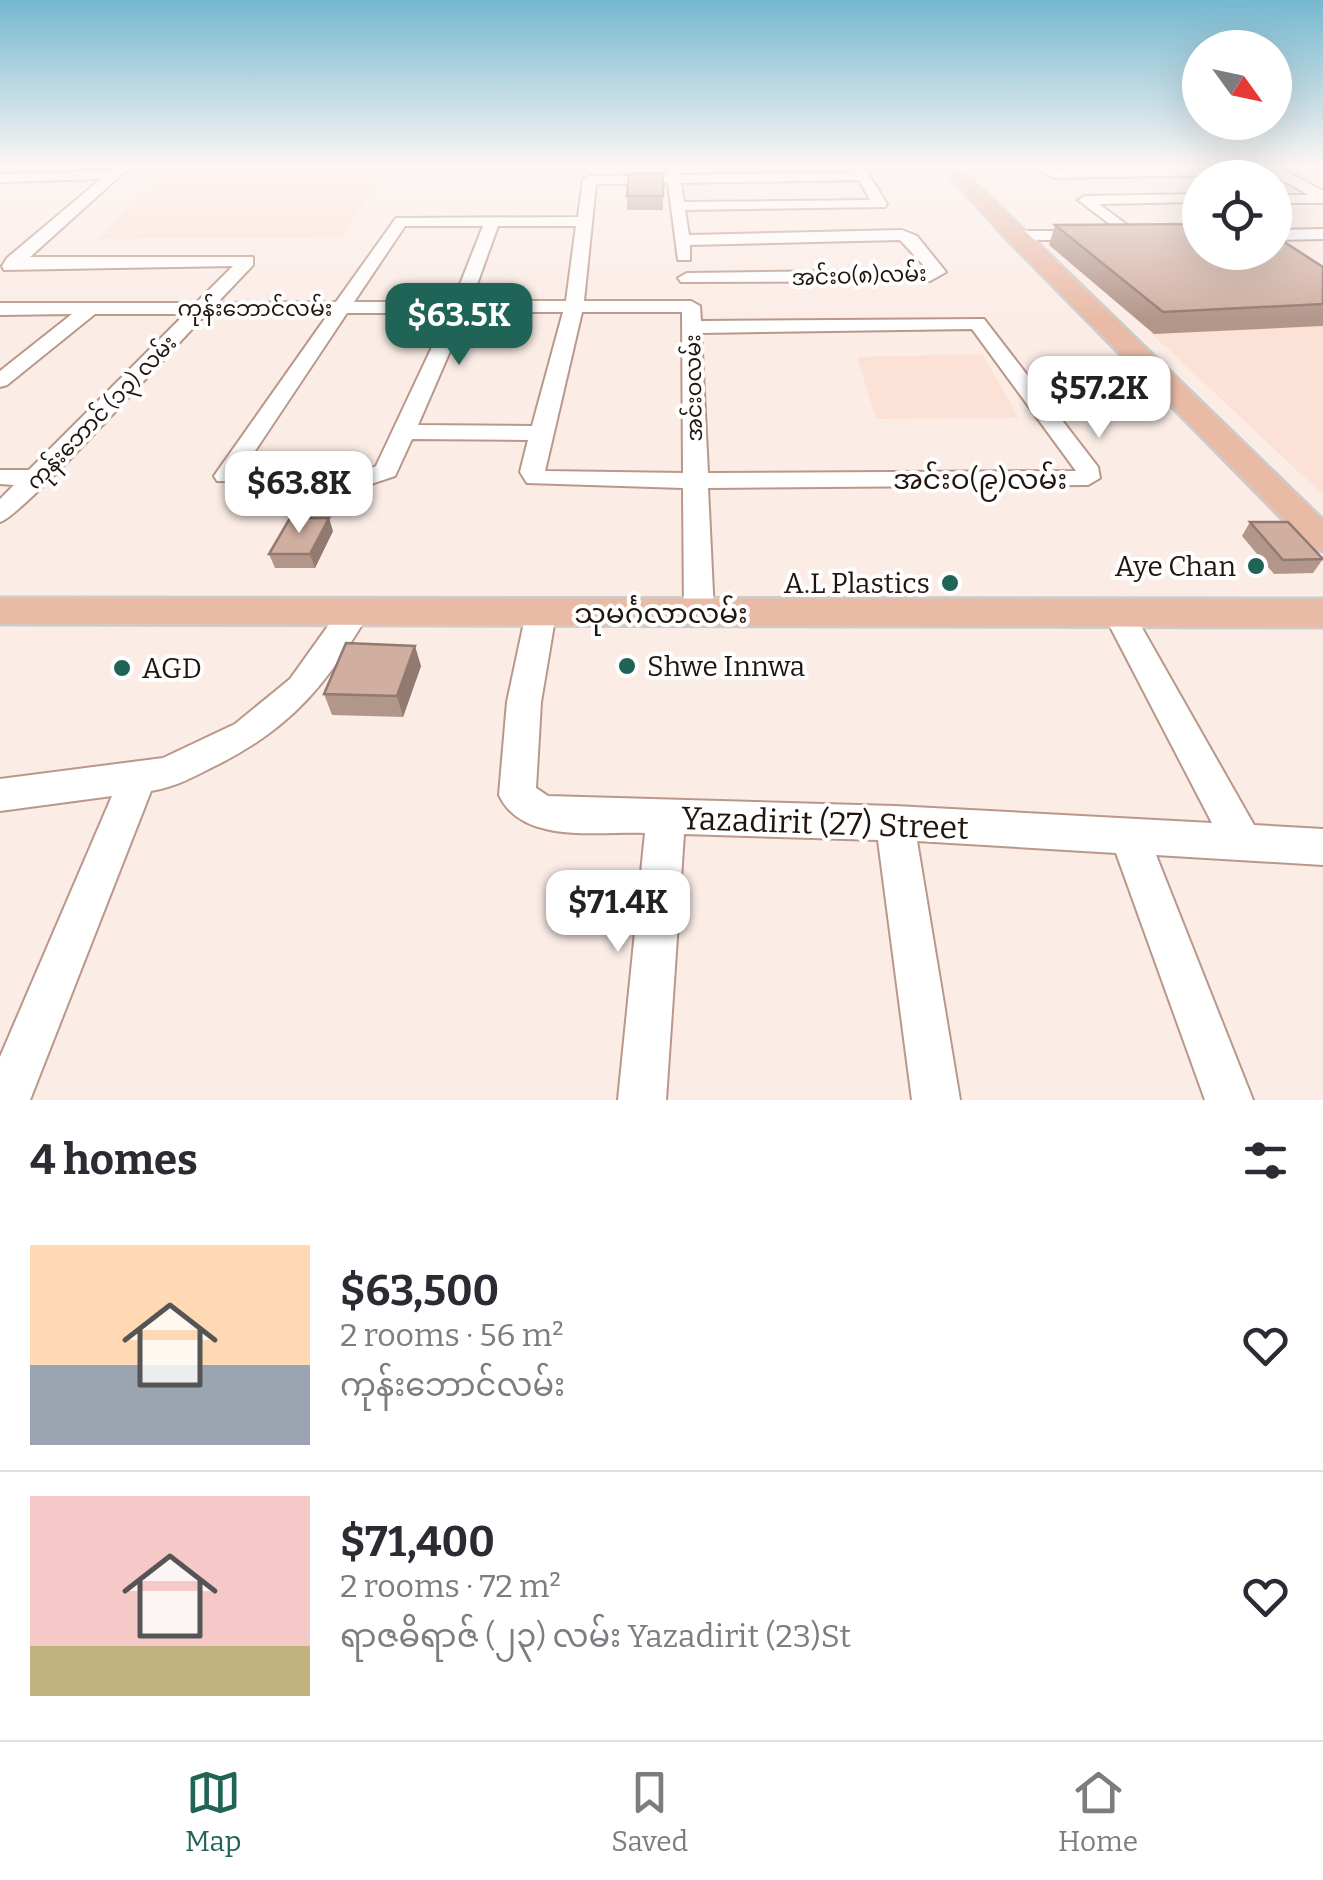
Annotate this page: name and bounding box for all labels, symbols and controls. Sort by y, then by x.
north arrow [1182,30,1292,140]
map controls [1182,30,1292,270]
button: locate [1182,160,1292,270]
street label: အင်းဝ(၈)လမ်း [791,258,927,291]
pin: $63.5K [378,283,540,368]
street label: ကုန်းဘောင်လမ်း [178,293,332,326]
text: $63.5K [407,296,511,334]
street label: ကုန်းဘောင် (၁၃) လမ်း [19,328,185,498]
street label: အင်းဝလမ်း [677,334,708,442]
pin: $57.2K [1018,356,1180,441]
text: $57.2K [1050,369,1148,407]
pin: $63.8K [218,451,380,536]
street label: အင်းဝ(၉)လမ်း [893,461,1067,502]
text: $63.8K [247,464,351,502]
place label: Aye Chan [1115,550,1236,583]
marker: Aye Chan [1245,555,1267,577]
place label: A.L Plastics [784,567,930,600]
marker: A.L Plastics [939,572,961,594]
street label: သုမင်္ဂလာလမ်း [574,595,748,636]
place label: Shwe Innwa [647,650,805,683]
place label: AGD [142,652,202,685]
marker: Shwe Innwa [616,655,638,677]
marker: AGD [111,657,133,679]
street label: Yazadirit (27) Street [681,799,970,847]
pin: $71.4K [537,870,699,955]
text: $71.4K [568,883,668,921]
icon: filters [1238,1133,1293,1188]
text: 4 homes [30,1135,198,1185]
text: $63,500 [340,1266,499,1316]
icon: home [110,1285,230,1405]
text: 2 rooms · 56 m² [340,1316,564,1354]
icon: heart [1238,1318,1293,1373]
text: ကုန်းဘောင်လမ်း [340,1366,565,1404]
text: $71,400 [340,1517,495,1567]
icon: home [110,1536,230,1656]
text: 2 rooms · 72 m² [340,1567,561,1605]
icon: heart [1238,1569,1293,1624]
text: ရာဇဓိရာဇ် (၂၃) လမ်း Yazadirit (23)St [340,1617,851,1655]
tab: Map [185,1765,241,1858]
tab: Saved [611,1765,688,1858]
tab: Home [1058,1765,1138,1858]

